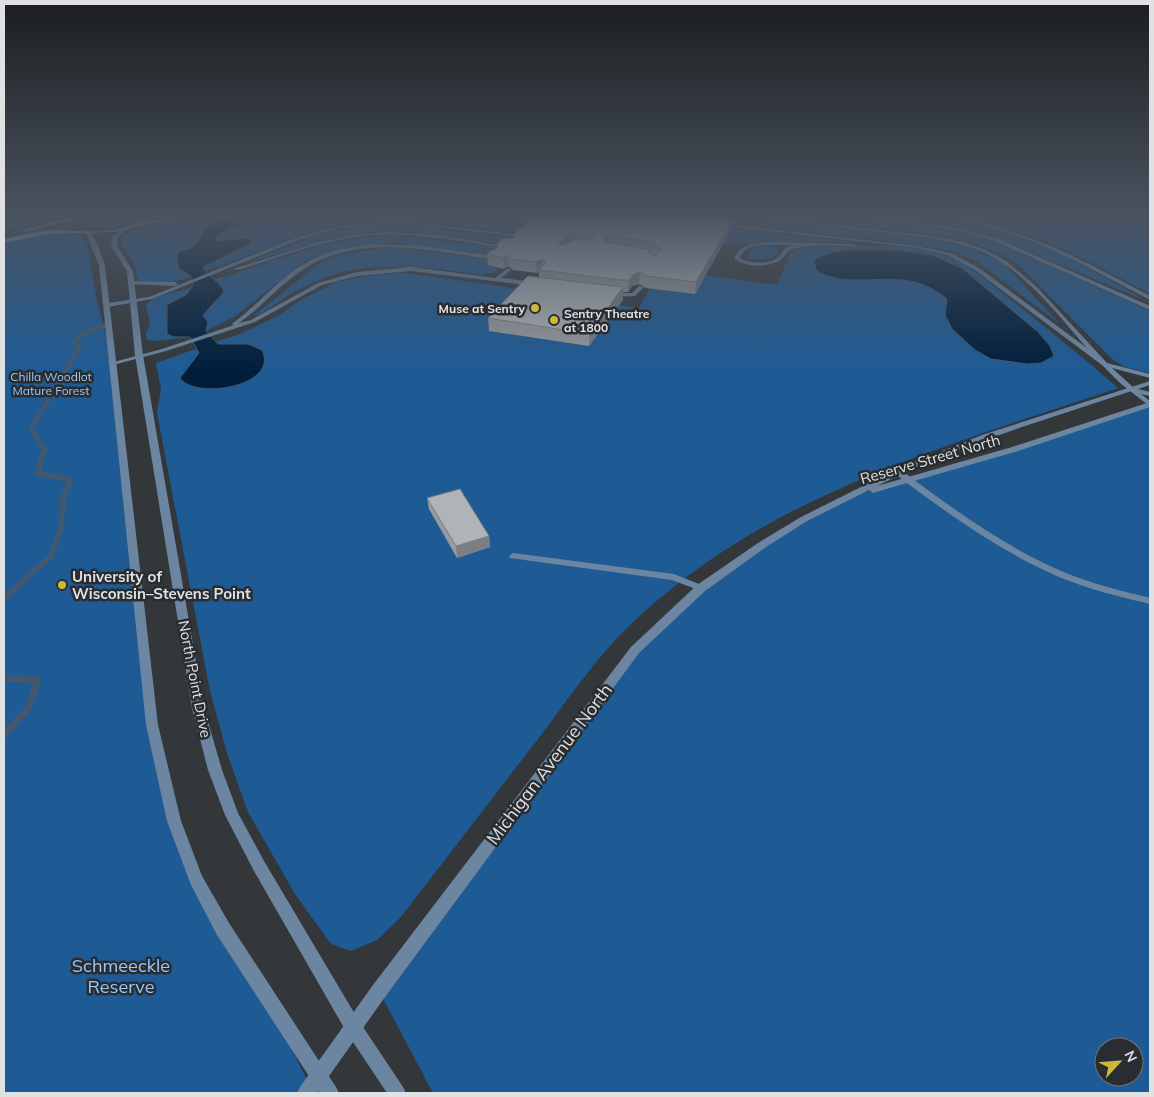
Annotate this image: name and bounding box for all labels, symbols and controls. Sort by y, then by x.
place label: Muse at Sentry [439,301,525,316]
marker: Muse at Sentry [529,302,541,314]
place label: Sentry Theatre at 1800 [564,306,650,335]
marker: Sentry Theatre at 1800 [548,314,560,326]
park label: Chilla Woodlot Mature Forest [10,369,92,398]
street label: Reserve Street North [858,430,1002,488]
place label: University of Wisconsin–Stevens Point [72,567,251,603]
marker: University of Wisconsin–Stevens Point [56,579,68,591]
street label: North Point Drive [174,619,216,739]
street label: Michigan Avenue North [481,679,617,849]
park label: Schmeeckle Reserve [72,954,170,998]
north arrow [1094,1037,1144,1087]
text: N [1120,1048,1141,1065]

